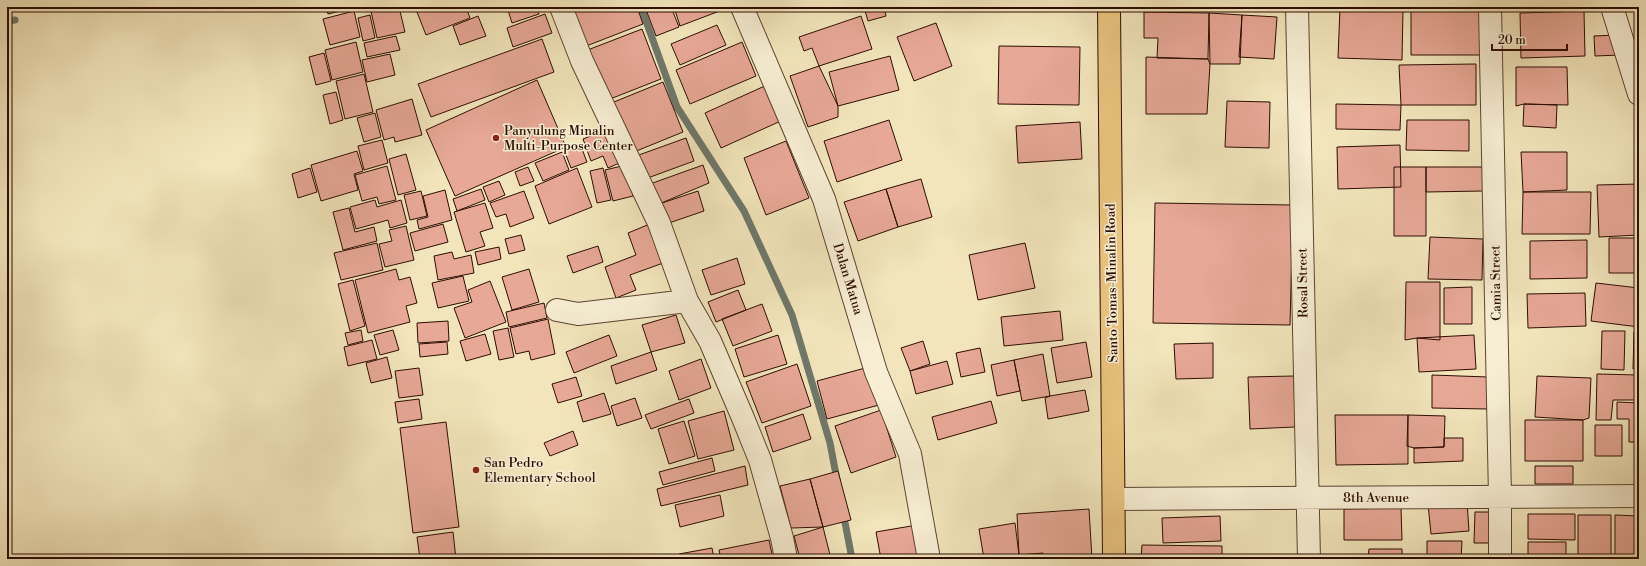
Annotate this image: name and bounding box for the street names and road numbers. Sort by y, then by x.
street label: Santo Tomas-Minalin Road [1103,203,1121,363]
street label: Dalan Matua [830,241,867,317]
street label: Camia Street [1487,245,1505,321]
street label: Rosal Street [1294,247,1312,318]
street label: 8th Avenue [1343,490,1409,506]

